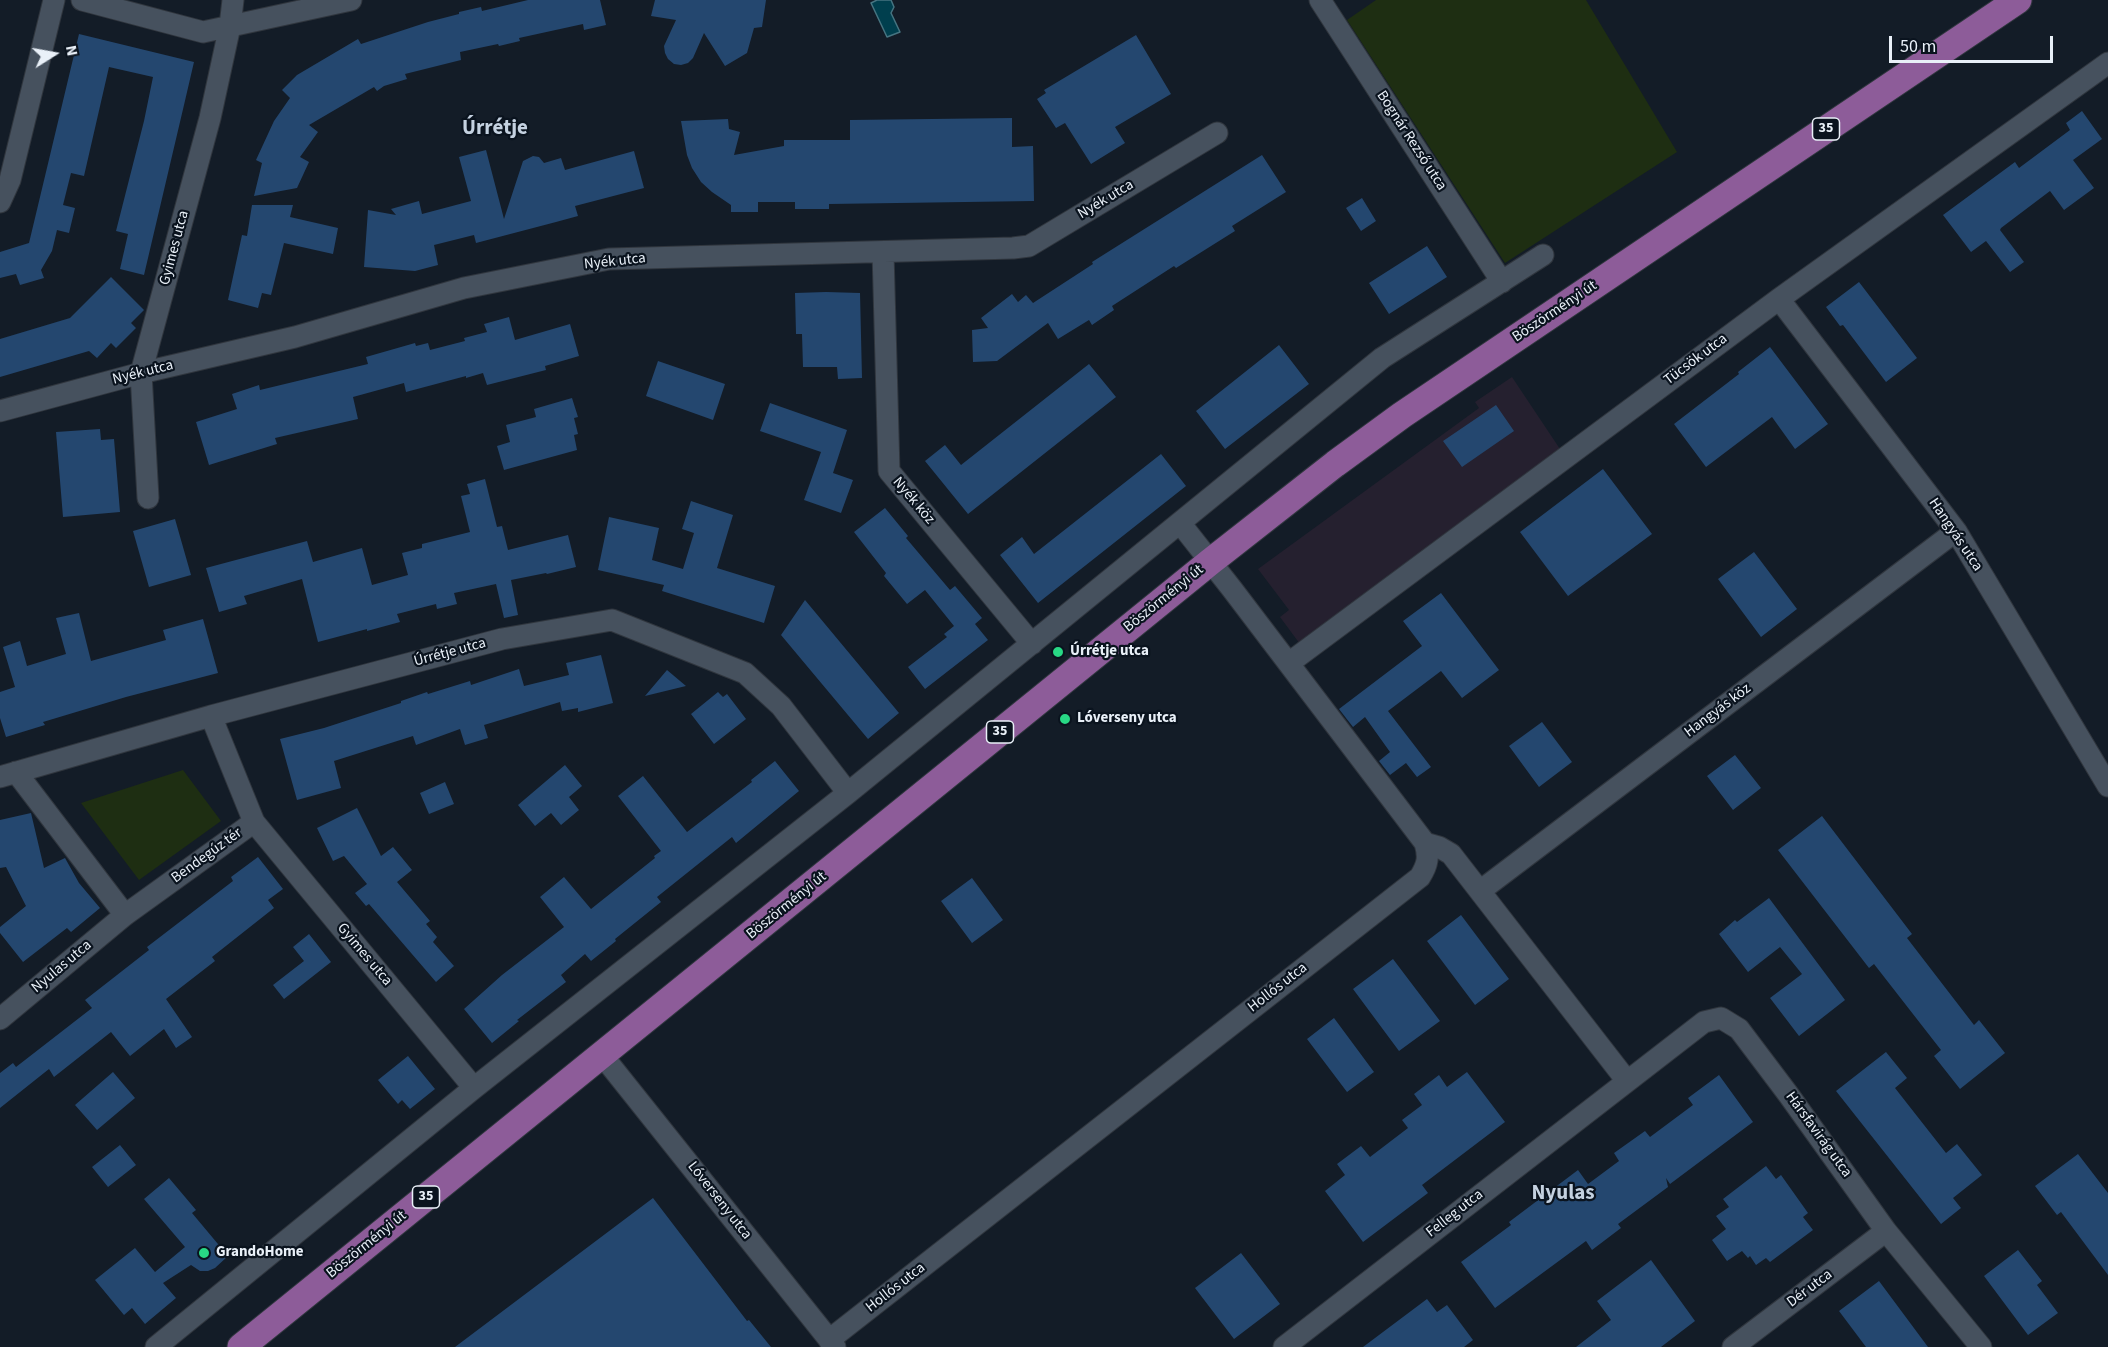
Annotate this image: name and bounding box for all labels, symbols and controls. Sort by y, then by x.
north arrow [24,24,84,84]
scale bar [1892,24,2056,62]
text: 50 m [1900,34,1936,59]
text: N [60,43,83,58]
street label: Bognár Rezső utca [1372,88,1450,194]
district label: Úrrétje [462,116,528,142]
road number: 35 [1812,118,1840,140]
street label: Nyék utca [1075,176,1137,224]
street label: Gyimes utca [156,209,194,287]
street label: Nyék utca [583,250,647,274]
street label: Böszörményi út [1509,277,1601,347]
street label: Tücsök utca [1661,330,1731,390]
street label: Nyék utca [111,357,175,389]
street label: Nyék köz [888,474,938,528]
street label: Hangyás utca [1924,495,1986,575]
street label: Böszörményi út [1120,561,1208,637]
street label: Úrrétje utca [412,635,488,671]
place label: Úrrétje utca [1070,643,1149,661]
marker: Úrrétje utca [1051,645,1065,659]
street label: Hangyás köz [1681,680,1755,742]
place label: Lóverseny utca [1077,710,1177,728]
marker: Lóverseny utca [1058,712,1072,726]
road number: 35 [986,721,1014,743]
street label: Bendegúz tér [168,824,246,888]
street label: Böszörményi út [743,868,831,944]
street label: Gyimes utca [333,920,395,990]
street label: Nyulas utca [28,937,96,997]
street label: Hollós utca [1245,959,1311,1017]
street label: Hársfavirág utca [1781,1089,1855,1181]
street label: Lóverseny utca [683,1158,755,1244]
district label: Nyulas [1531,1181,1595,1207]
road number: 35 [412,1186,440,1208]
street label: Felleg utca [1423,1186,1487,1242]
street label: Böszörményi út [323,1207,411,1283]
place label: GrandoHome [216,1244,304,1262]
marker: GrandoHome [197,1246,211,1260]
street label: Hollós utca [863,1259,929,1317]
street label: Dér utca [1784,1266,1836,1312]

